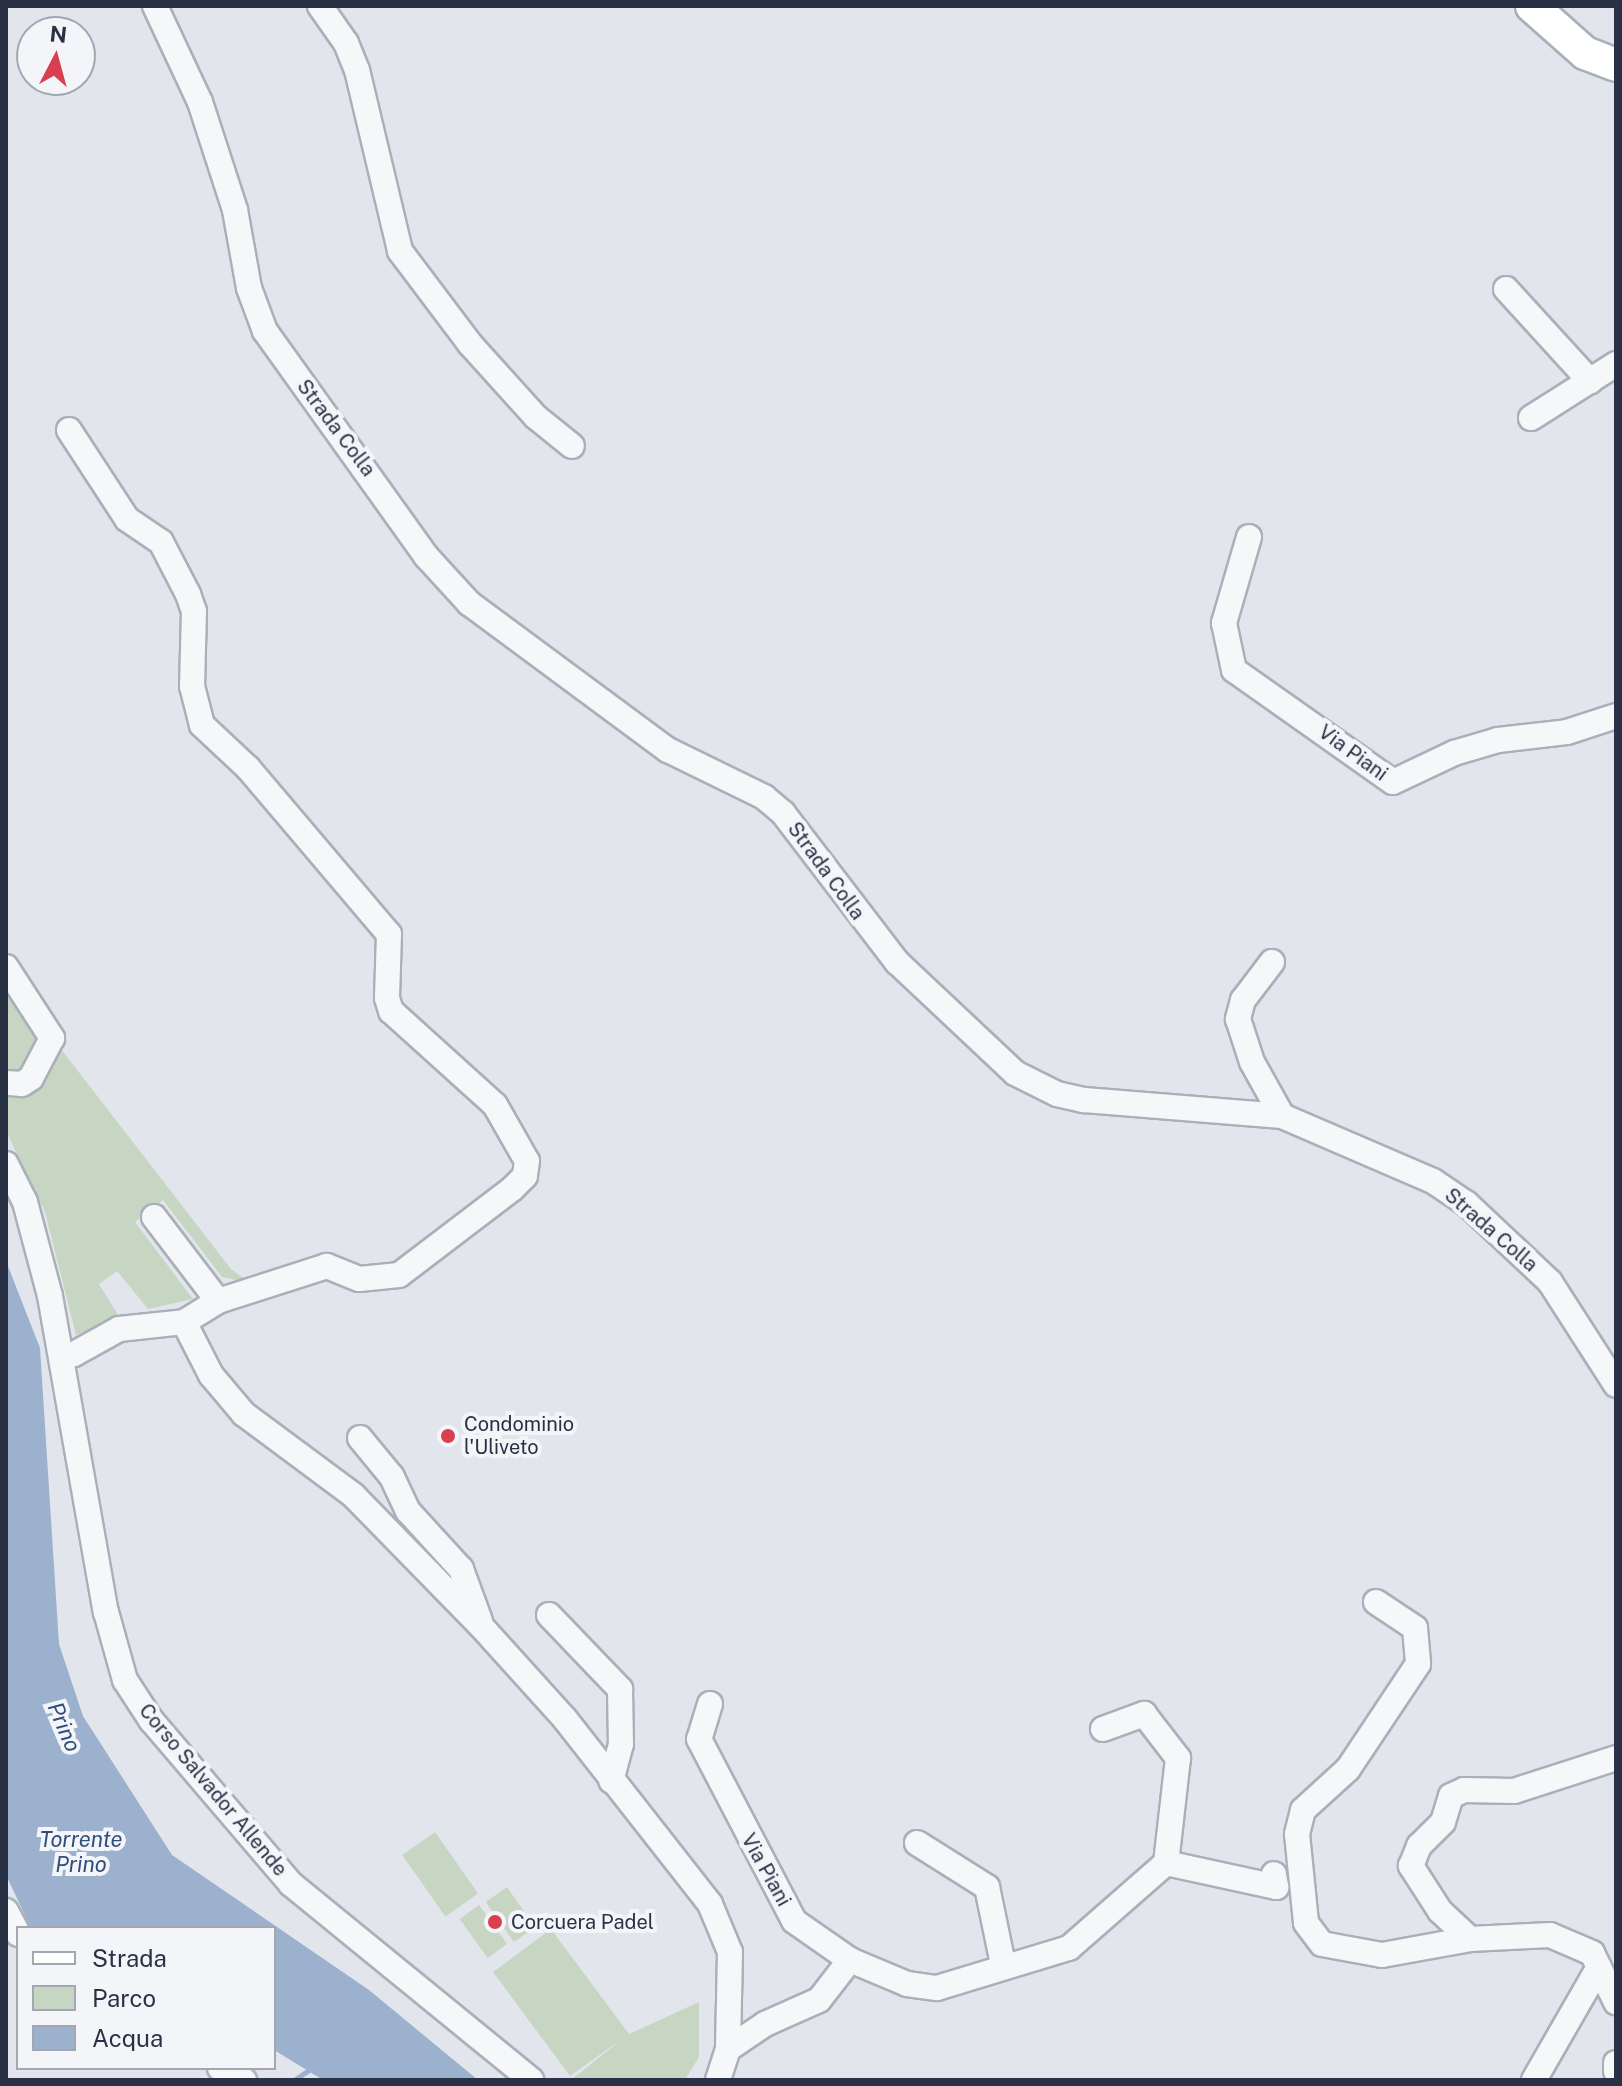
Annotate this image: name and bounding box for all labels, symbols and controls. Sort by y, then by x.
north arrow [16,16,96,96]
text: N [48,20,68,48]
street label: Strada Colla [292,375,380,481]
street label: Via Piani [1314,720,1392,786]
street label: Strada Colla [783,817,869,925]
street label: Strada Colla [1440,1183,1542,1277]
place label: Condominio l'Uliveto [464,1412,574,1459]
marker: Condominio l'Uliveto [439,1427,457,1445]
water label: Prino [42,1698,86,1756]
street label: Corso Salvador Allende [134,1699,292,1881]
water label: Torrente Prino [39,1826,123,1878]
street label: Via Piani [736,1829,796,1911]
place label: Corcuera Padel [511,1910,654,1934]
marker: Corcuera Padel [486,1913,504,1931]
legend [16,1926,276,2070]
text: Strada [92,1944,167,1972]
text: Parco [92,1984,156,2012]
text: Acqua [92,2024,163,2052]

